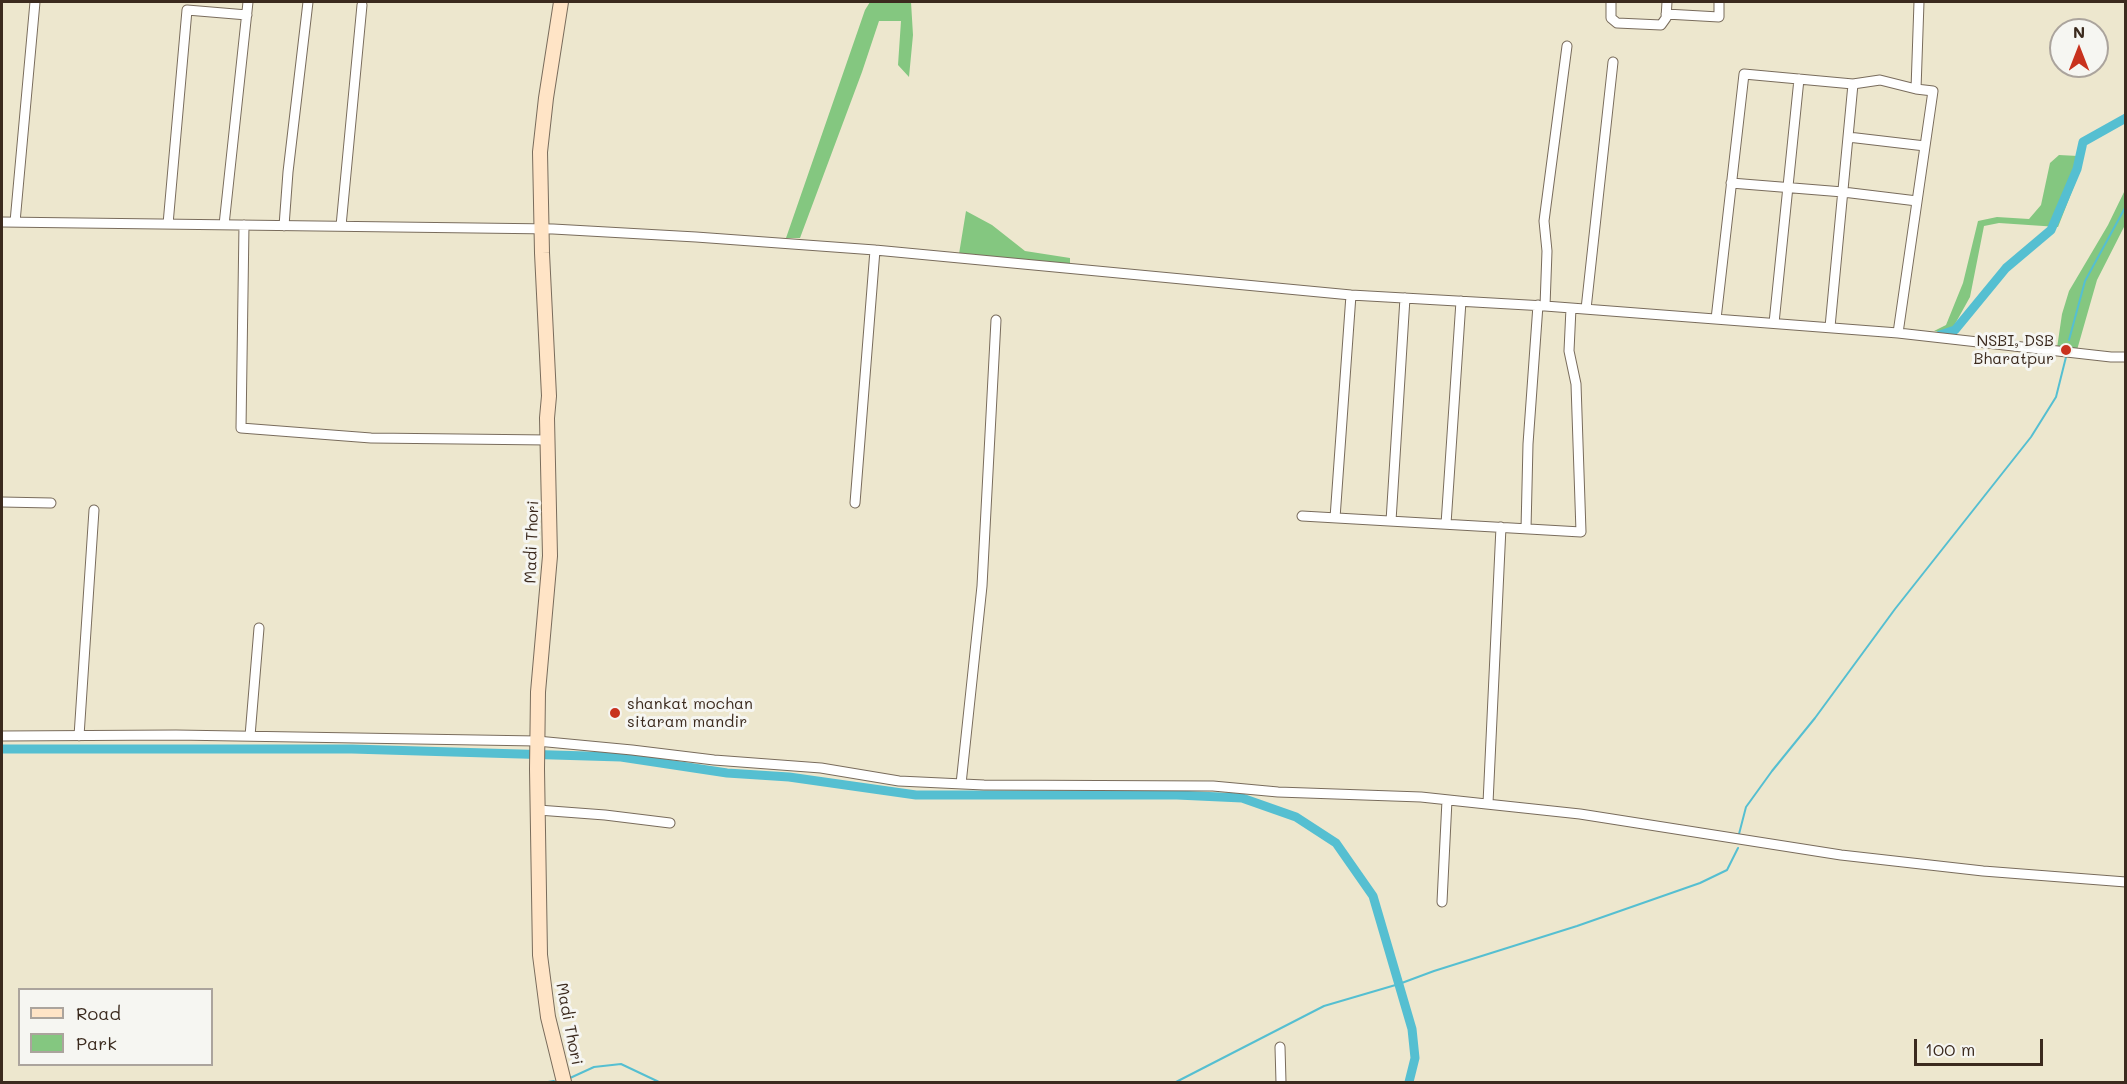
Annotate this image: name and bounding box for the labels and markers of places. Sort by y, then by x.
place label: NSBI, DSB Bharatpur [1973,331,2054,369]
marker: NSBI, DSB Bharatpur [2059,343,2073,357]
place label: shankat mochan sitaram mandir [627,694,753,732]
marker: shankat mochan sitaram mandir [608,706,622,720]

